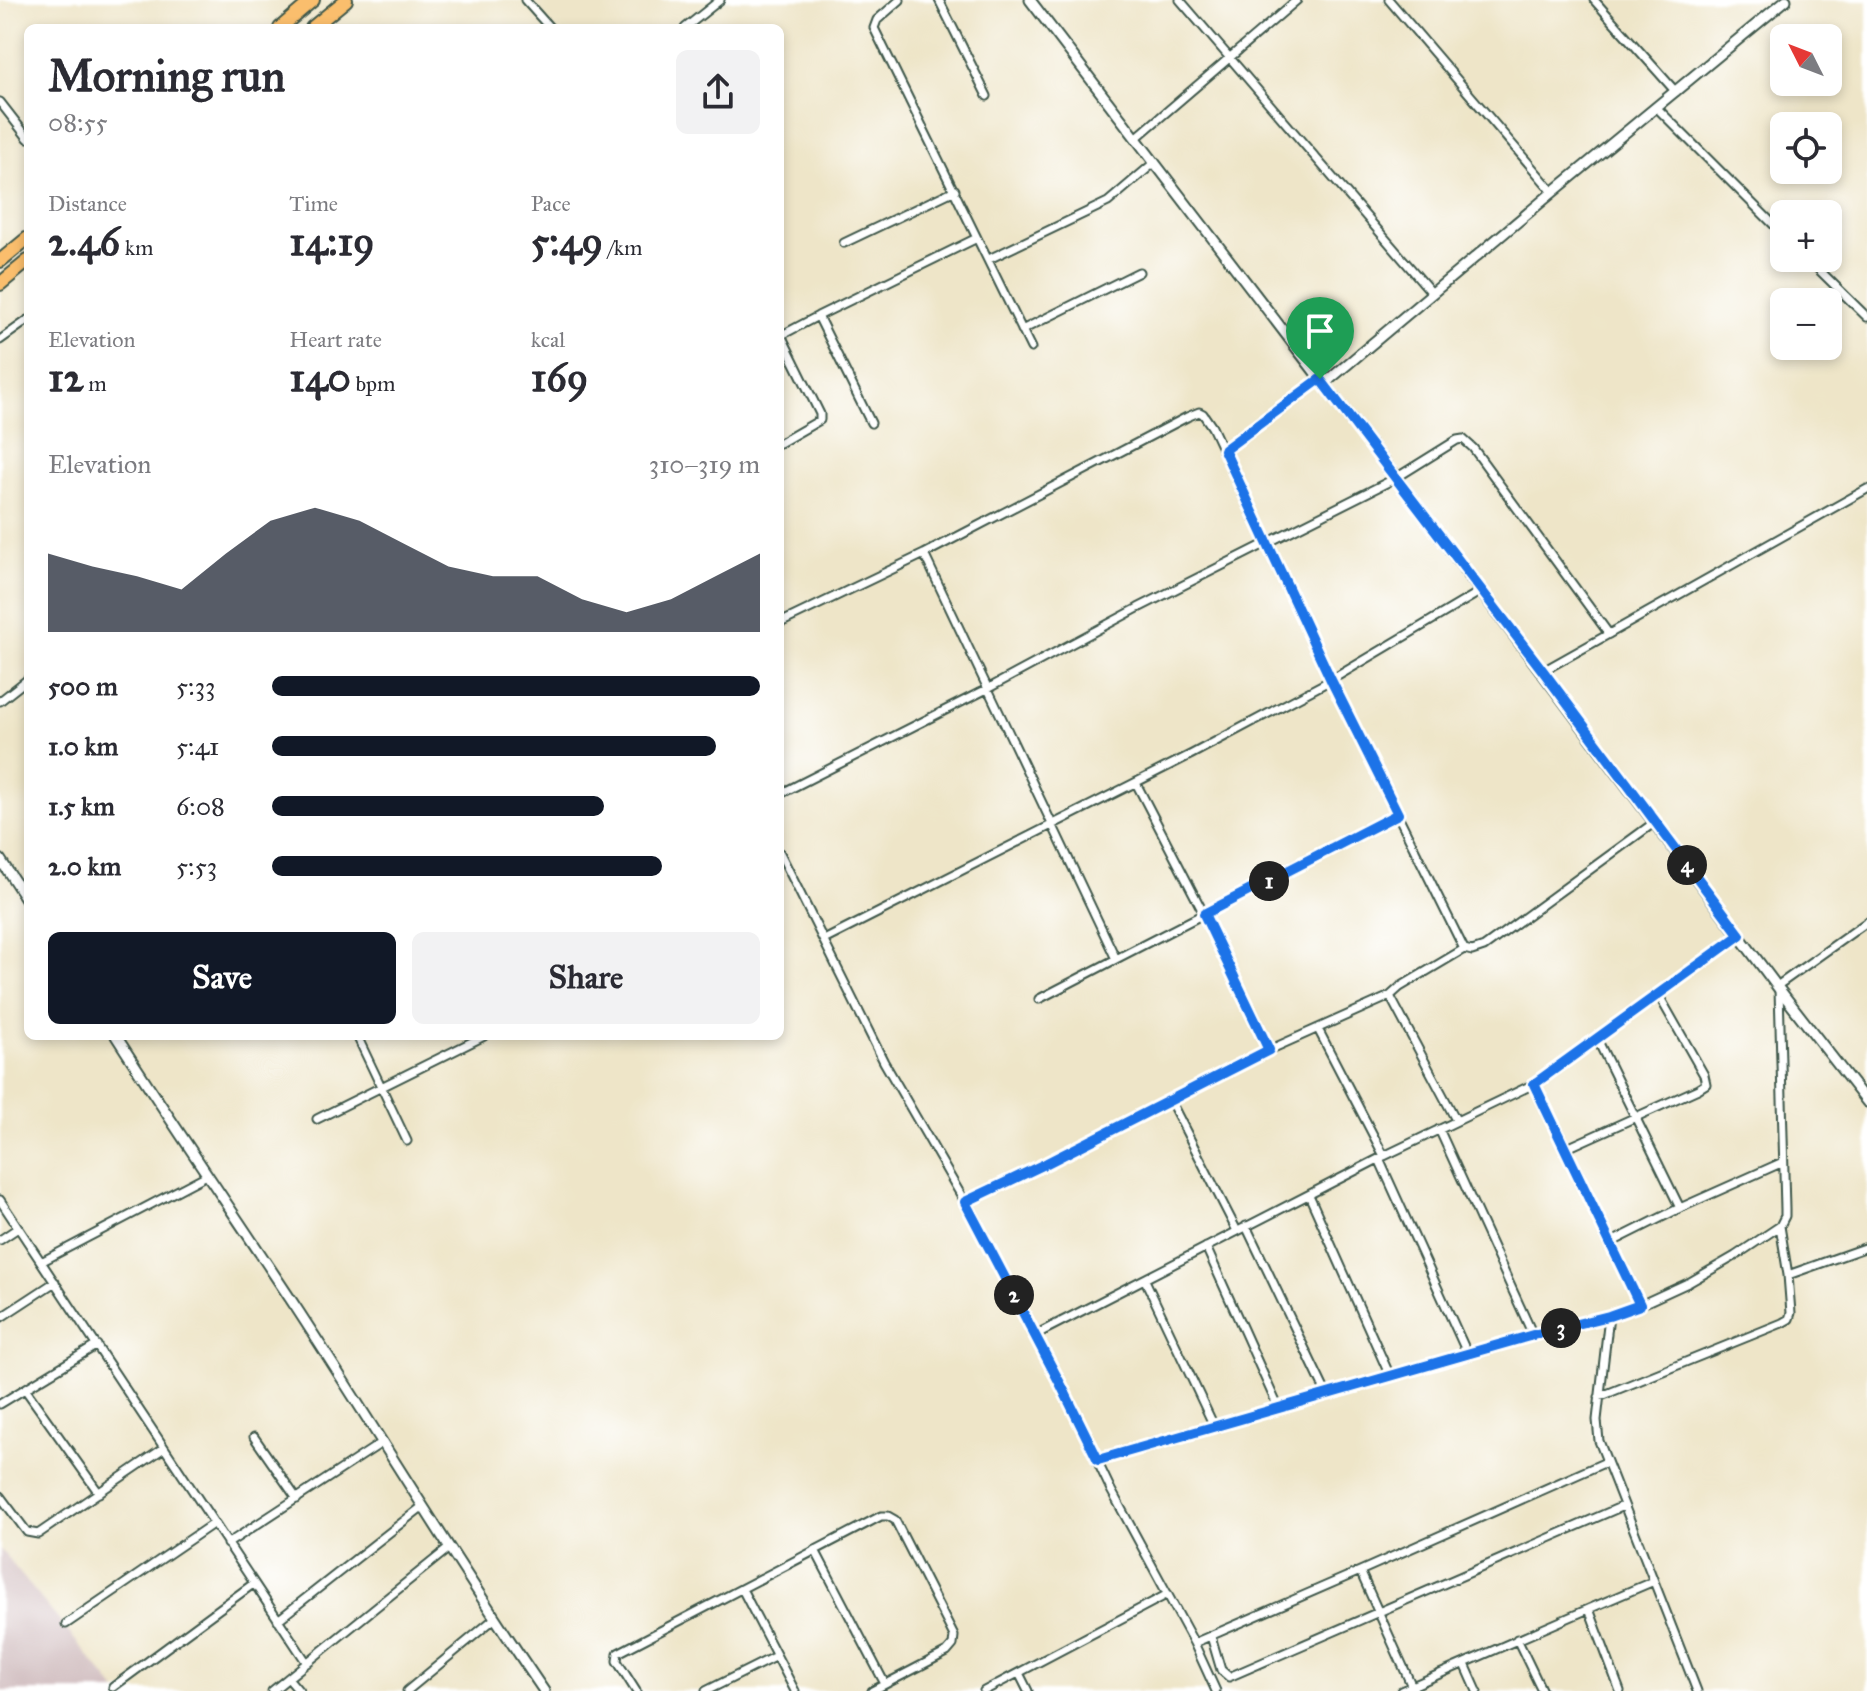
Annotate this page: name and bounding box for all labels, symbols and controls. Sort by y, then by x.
north arrow [1770,24,1842,96]
map controls [1770,24,1842,360]
text: Morning run [48,49,285,103]
button: share [676,50,760,134]
text: 08:55 [48,106,108,138]
button: locate [1770,112,1842,184]
text: Distance [48,190,127,217]
text: Time [289,190,338,217]
text: Pace [531,190,571,217]
button: + [1770,200,1842,272]
text: 2.46 [48,217,120,266]
text: 14:19 [289,217,374,266]
text: 5:49 [531,217,603,266]
text: km [120,234,153,261]
text: /km [603,234,642,261]
button: − [1770,288,1842,360]
pin [1286,297,1354,379]
icon: arrive [1298,309,1342,353]
text: Elevation [48,326,135,353]
text: Heart rate [289,326,382,353]
text: kcal [531,326,565,353]
text: 12 [48,353,84,402]
text: 140 [289,353,351,402]
text: 169 [531,353,588,402]
text: m [84,370,107,397]
text: bpm [351,370,396,397]
text: Elevation [48,448,151,480]
text: 310–319 m [649,448,760,480]
text: 500 m [48,670,118,702]
text: 5:33 [176,670,215,702]
text: 1.0 km [48,730,118,762]
text: 5:41 [176,730,219,762]
text: 1.5 km [48,790,115,822]
text: 6:08 [176,790,225,822]
pin: 4 [1667,845,1707,885]
text: 2.0 km [48,850,121,882]
text: 5:53 [176,850,217,882]
text: 4 [1681,851,1693,878]
pin: 1 [1249,861,1289,901]
text: 1 [1265,867,1273,894]
button: Save [48,932,396,1024]
button: Share [412,932,760,1024]
pin: 2 [994,1275,1034,1315]
text: 2 [1009,1281,1019,1308]
pin: 3 [1541,1308,1581,1348]
text: 3 [1557,1314,1565,1341]

